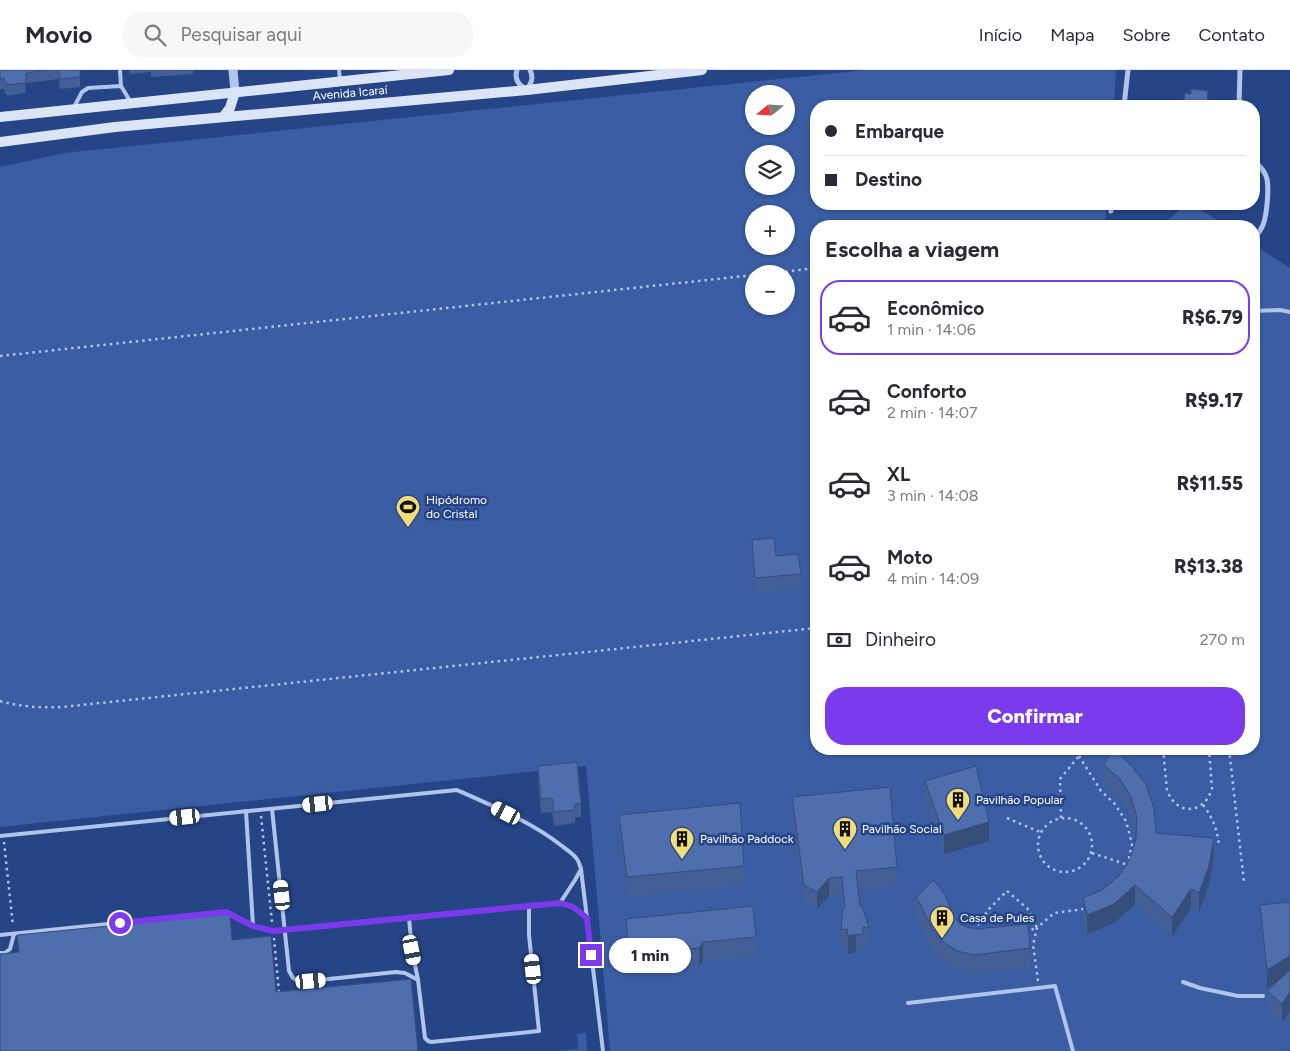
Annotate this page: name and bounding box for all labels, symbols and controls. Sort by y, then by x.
search box [123,12,473,57]
text: Movio [25,20,93,49]
icon: search [141,21,169,49]
text: Pesquisar aqui [181,23,302,46]
text: Início [979,24,1022,46]
text: Mapa [1050,24,1094,46]
text: Sobre [1122,24,1170,46]
text: Contato [1198,24,1265,46]
street label: Avenida Icaraí [312,83,389,103]
north arrow [745,85,795,135]
map controls [745,85,795,315]
text: Embarque [855,120,944,143]
button: layers [745,145,795,195]
text: Destino [855,168,922,191]
button: + [745,205,795,255]
text: Escolha a viagem [825,236,999,263]
button: − [745,265,795,315]
icon: car [827,295,872,340]
text: Econômico [887,297,984,320]
text: R$6.79 [1182,306,1243,329]
text: 1 min · 14:06 [887,320,976,339]
icon: car [827,378,872,423]
text: Conforto [887,380,967,403]
text: R$9.17 [1185,389,1243,412]
text: 2 min · 14:07 [887,403,978,422]
icon: car [827,461,872,506]
text: XL [887,463,910,486]
text: R$11.55 [1177,472,1243,495]
text: 3 min · 14:08 [887,486,979,505]
place label: Hipódromo do Cristal [426,493,487,521]
sports icon: Hipódromo do Cristal [395,494,421,528]
icon: car [827,544,872,589]
text: Moto [887,546,933,569]
text: R$13.38 [1174,555,1243,578]
text: 4 min · 14:09 [887,569,979,588]
icon: cash [825,626,853,654]
text: Dinheiro [865,628,936,651]
text: 270 m [1200,630,1245,649]
button: Confirmar [825,687,1245,745]
building icon: Pavilhão Popular [945,787,971,821]
place label: Pavilhão Popular [976,793,1064,807]
car [302,795,333,813]
car [489,800,522,826]
car [169,808,200,826]
building icon: Pavilhão Social [832,816,858,850]
place label: Pavilhão Social [862,822,942,836]
building icon: Pavilhão Paddock [669,826,695,860]
place label: Pavilhão Paddock [700,832,794,846]
car [272,879,291,911]
building icon: Casa de Pules [929,905,955,939]
place label: Casa de Pules [960,911,1035,925]
route start [109,912,131,934]
car [401,934,422,966]
callout: 1 min [608,938,691,972]
route end [580,944,602,966]
text: 1 min [631,946,669,965]
car [523,953,542,985]
car [295,972,326,990]

